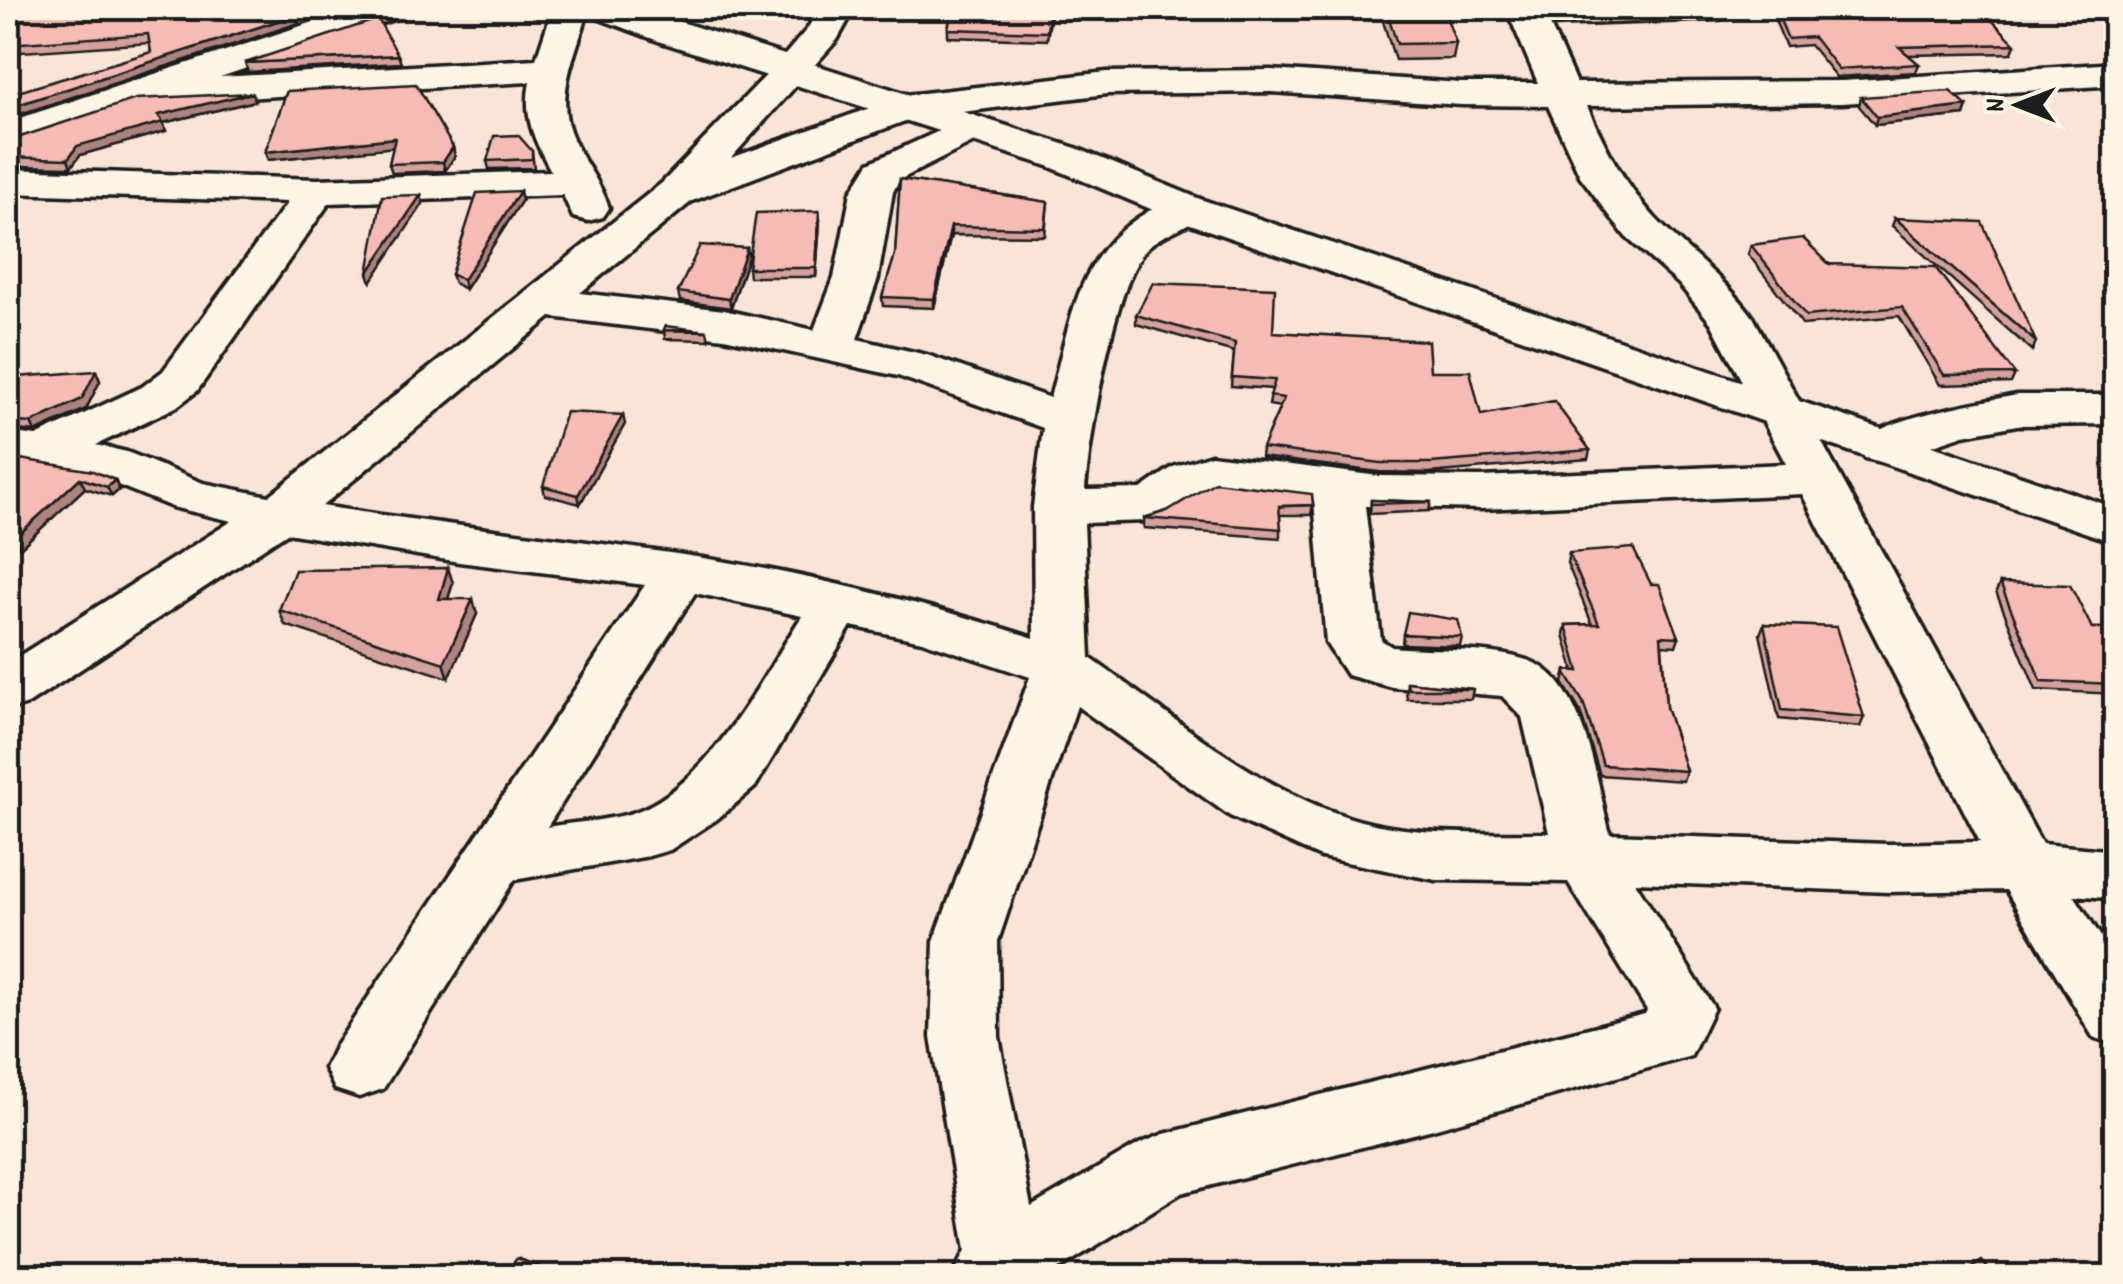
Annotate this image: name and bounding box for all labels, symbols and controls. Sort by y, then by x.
north arrow [1968,55,2068,155]
text: N [1978,98,2018,112]

